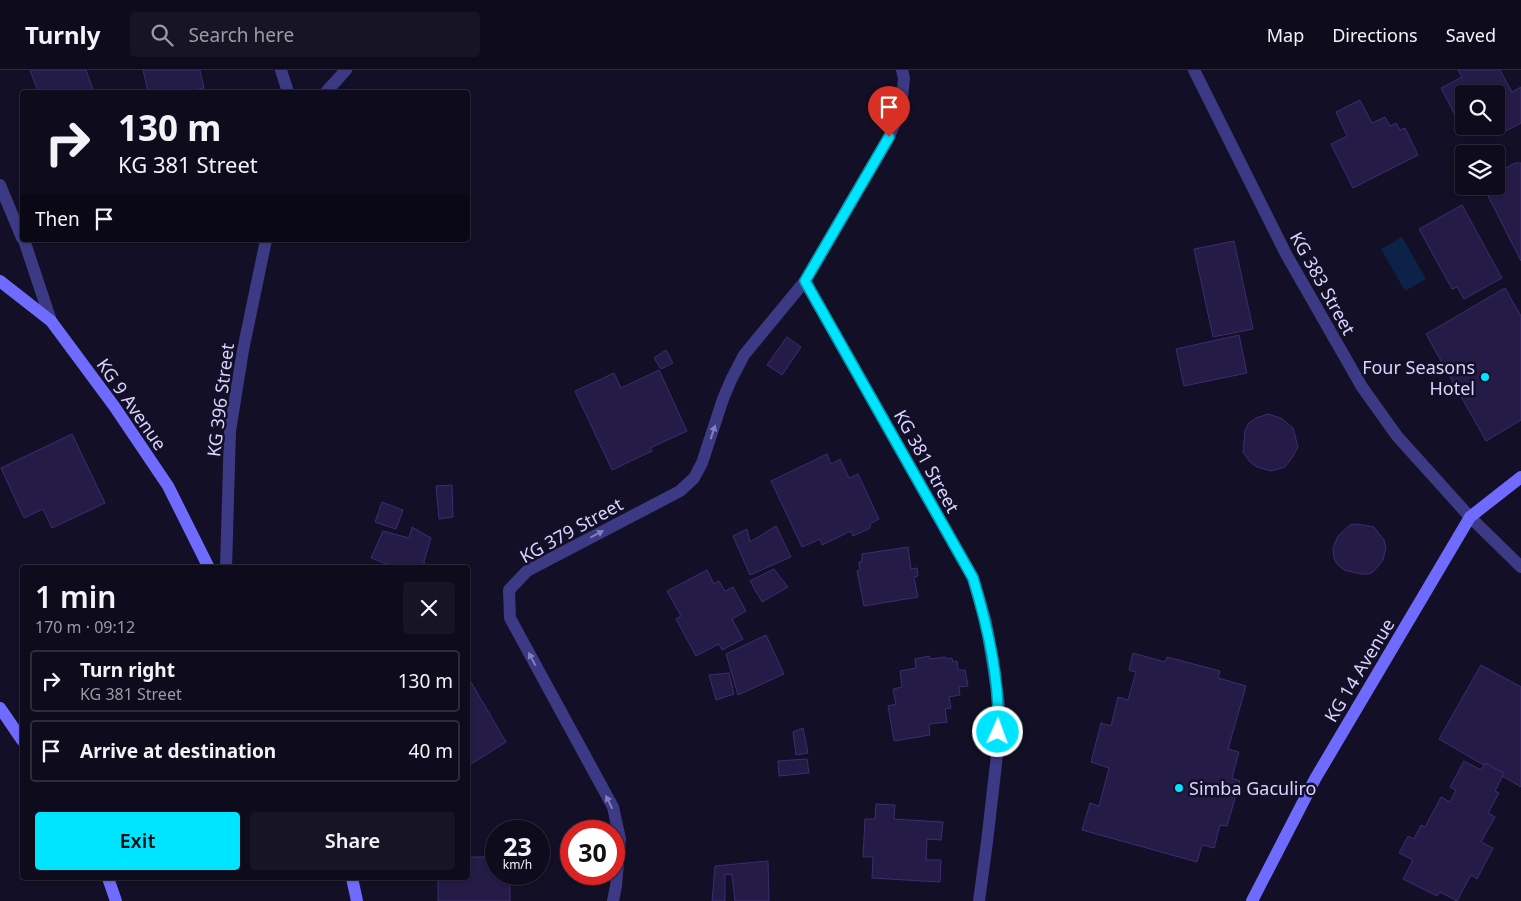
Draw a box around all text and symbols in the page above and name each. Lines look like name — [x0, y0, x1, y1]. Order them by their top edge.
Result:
search box — [130, 12, 480, 57]
text: Turnly — [25, 18, 100, 51]
icon: search — [148, 21, 176, 49]
text: Search here — [188, 22, 294, 48]
text: Map — [1267, 23, 1304, 47]
text: Directions — [1332, 23, 1418, 47]
text: Saved — [1446, 23, 1496, 47]
map controls — [1455, 85, 1505, 195]
button: search — [1455, 85, 1505, 135]
pin — [868, 86, 910, 137]
icon: arrive — [875, 93, 903, 121]
text: 130 m — [118, 104, 221, 151]
icon: right — [35, 110, 100, 175]
button: layers — [1455, 145, 1505, 195]
text: KG 381 Street — [118, 149, 258, 179]
icon: arrive — [90, 205, 118, 233]
text: Then — [35, 206, 80, 232]
street label: KG 383 Street — [1285, 227, 1361, 339]
street label: KG 396 Street — [201, 341, 239, 458]
street label: KG 9 Avenue — [92, 353, 172, 455]
place label: Four Seasons Hotel — [1362, 355, 1475, 400]
marker: Four Seasons Hotel — [1479, 371, 1491, 383]
street label: KG 381 Street — [889, 405, 965, 517]
one-way arrow — [709, 424, 717, 439]
street label: KG 379 Street — [515, 492, 627, 568]
one-way arrow — [590, 530, 604, 538]
text: 1 min — [35, 576, 116, 617]
button: close — [403, 582, 455, 634]
street label: KG 14 Avenue — [1319, 614, 1399, 726]
text: 170 m · 09:12 — [35, 616, 135, 638]
one-way arrow — [528, 652, 536, 666]
text: Turn right — [80, 657, 175, 683]
icon: right — [37, 667, 65, 695]
text: 130 m — [398, 668, 453, 694]
text: KG 381 Street — [80, 683, 182, 705]
position arrow — [971, 705, 1023, 757]
icon: arrive — [37, 737, 65, 765]
text: Arrive at destination — [80, 738, 276, 764]
text: 40 m — [409, 738, 453, 764]
place label: Simba Gaculiro — [1189, 776, 1316, 800]
marker: Simba Gaculiro — [1173, 782, 1185, 794]
one-way arrow — [605, 795, 613, 809]
button: Exit — [35, 812, 240, 870]
button: Share — [250, 812, 455, 870]
speed limit sign: 30 — [560, 820, 625, 885]
text: 23 — [503, 829, 532, 863]
text: km/h — [503, 856, 532, 873]

